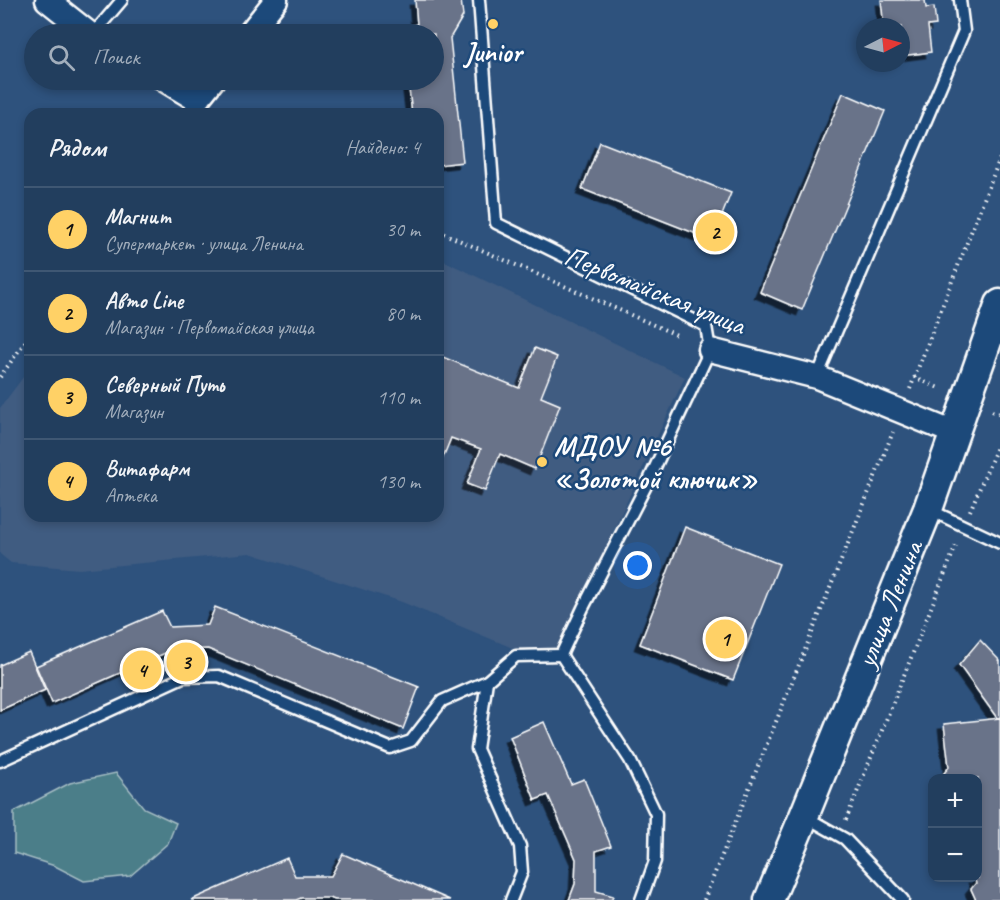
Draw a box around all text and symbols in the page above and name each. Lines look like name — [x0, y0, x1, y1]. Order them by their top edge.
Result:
marker: Junior — [486, 17, 500, 31]
north arrow — [856, 18, 910, 72]
search box — [24, 24, 444, 90]
place label: Junior — [462, 34, 525, 69]
icon: search — [45, 41, 78, 74]
text: Поиск — [93, 43, 139, 71]
text: Рядом — [48, 131, 106, 164]
text: Найдено: 4 — [345, 135, 420, 160]
text: Магнит — [105, 203, 171, 231]
pin: 2 — [696, 210, 734, 254]
text: 1 — [63, 217, 72, 242]
text: 30 m — [386, 217, 420, 242]
text: Супермаркет · улица Ленина — [105, 231, 303, 256]
street label: Первомайская улица — [559, 238, 752, 343]
text: Авто Line — [105, 287, 183, 315]
text: 2 — [63, 301, 72, 326]
text: 80 m — [386, 301, 420, 326]
text: Магазин · Первомайская улица — [105, 315, 314, 340]
text: Северный Путь — [105, 371, 224, 399]
text: 3 — [63, 385, 72, 410]
text: 110 m — [377, 385, 420, 410]
text: Магазин — [105, 399, 163, 424]
place label: МДОУ №6 «Золотой ключик» — [554, 429, 758, 496]
text: Витафарм — [105, 455, 189, 483]
marker: МДОУ №6 «Золотой ключик» — [535, 455, 549, 469]
text: 4 — [63, 469, 72, 494]
text: 130 m — [377, 469, 420, 494]
text: Аптека — [105, 483, 157, 508]
street label: улица Ленина — [847, 533, 931, 674]
your location — [623, 551, 652, 580]
pin: 1 — [706, 616, 744, 662]
pin: 3 — [166, 640, 206, 684]
pin: 4 — [122, 648, 162, 692]
map controls — [928, 774, 982, 882]
button: + — [928, 774, 982, 828]
button: − — [928, 828, 982, 882]

